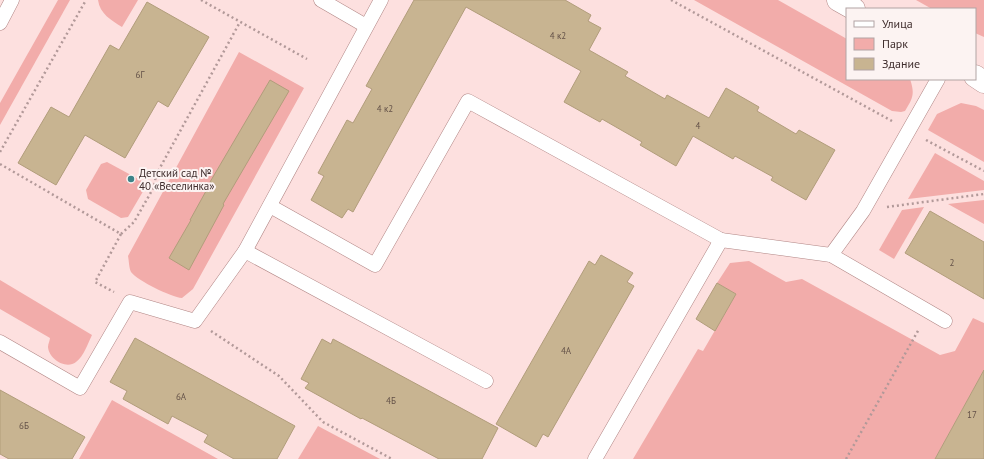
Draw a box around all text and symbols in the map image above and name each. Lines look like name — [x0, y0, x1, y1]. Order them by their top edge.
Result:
legend — [846, 8, 976, 80]
text: Улица — [882, 16, 913, 31]
house number: 4 к2 — [550, 30, 566, 41]
text: Парк — [882, 36, 908, 51]
text: Здание — [882, 56, 920, 71]
house number: 6Г — [136, 69, 145, 80]
house number: 4 к2 — [377, 103, 393, 114]
house number: 4 — [696, 120, 701, 131]
place label: Детский сад № 40 «Веселинка» — [139, 166, 215, 193]
marker: Детский сад № 40 «Веселинка» — [126, 174, 136, 184]
house number: 2 — [950, 257, 955, 268]
house number: 4А — [561, 345, 572, 356]
house number: 6А — [176, 391, 187, 402]
house number: 4Б — [386, 395, 396, 406]
house number: 17 — [967, 409, 977, 420]
house number: 6Б — [19, 420, 29, 431]

